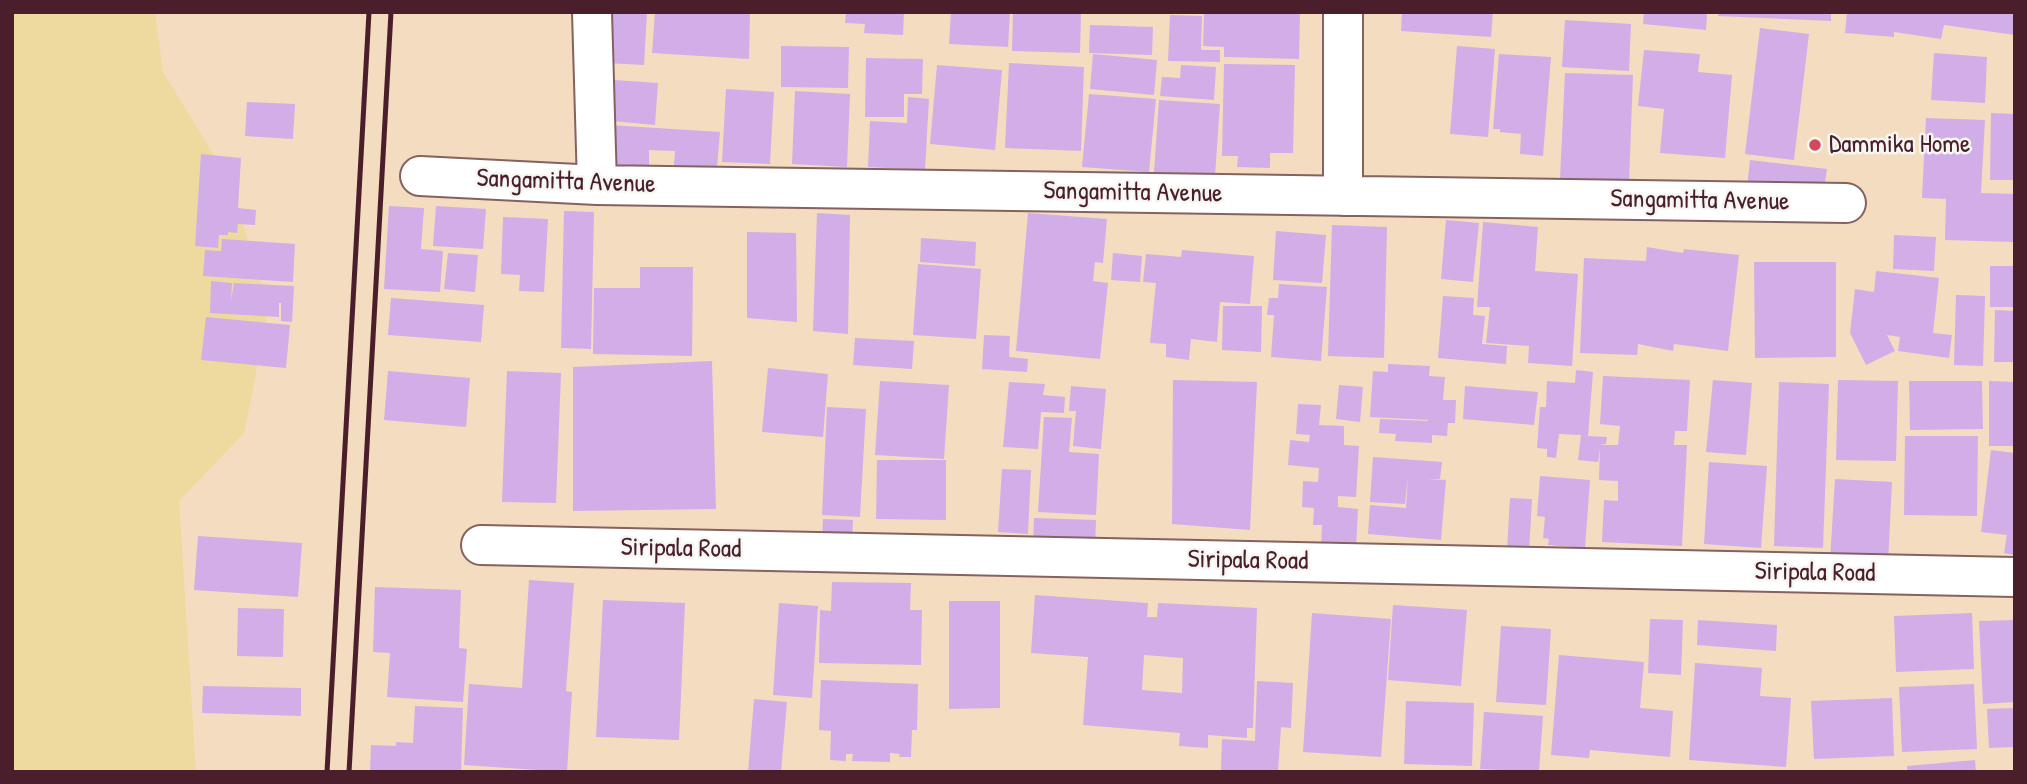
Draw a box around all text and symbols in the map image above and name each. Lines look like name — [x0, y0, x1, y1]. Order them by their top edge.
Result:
place label: Dammika Home — [1829, 129, 1970, 161]
marker: Dammika Home — [1807, 137, 1823, 153]
street label: Sangamitta Avenue — [476, 163, 656, 201]
street label: Sangamitta Avenue — [1043, 176, 1223, 210]
street label: Sangamitta Avenue — [1610, 184, 1790, 218]
street label: Siripala Road — [620, 532, 742, 566]
street label: Siripala Road — [1187, 544, 1309, 578]
street label: Siripala Road — [1754, 556, 1876, 590]

